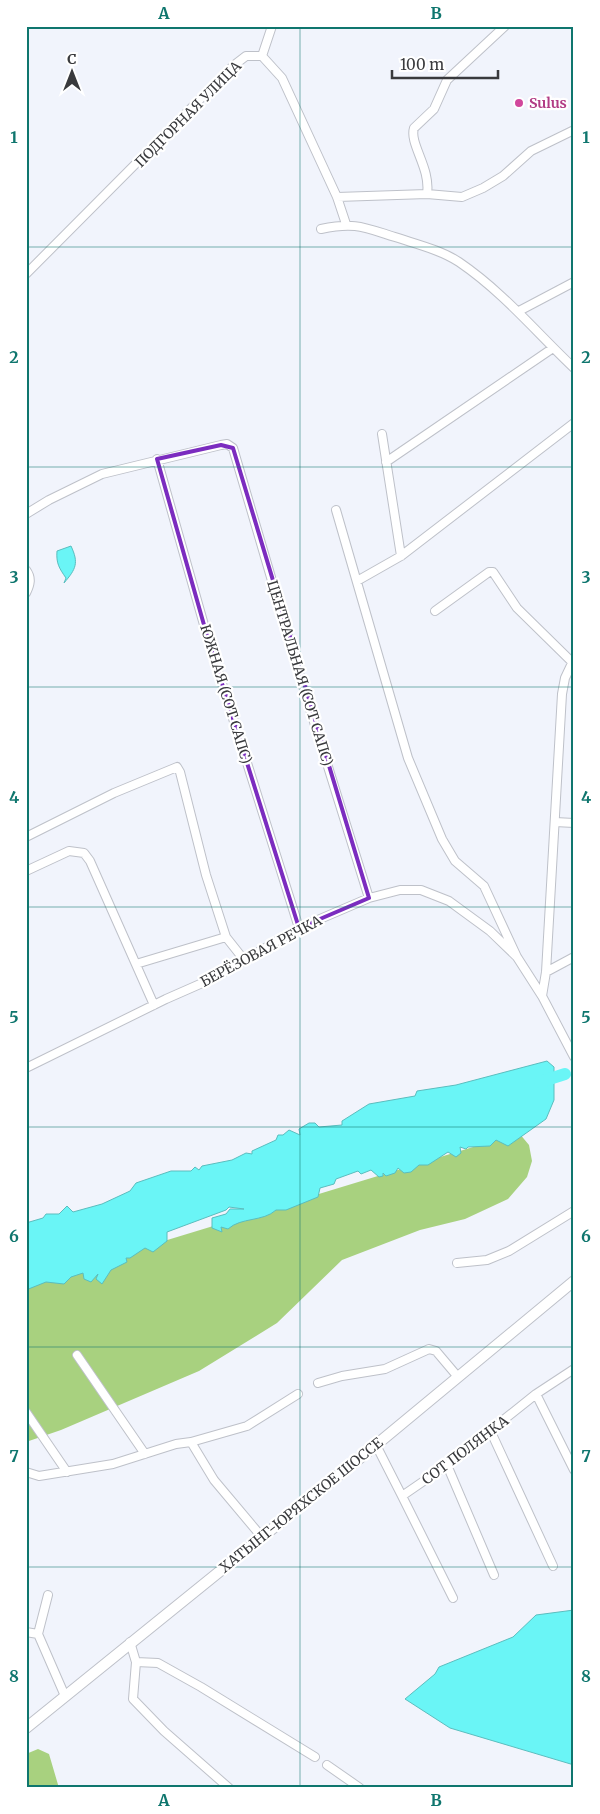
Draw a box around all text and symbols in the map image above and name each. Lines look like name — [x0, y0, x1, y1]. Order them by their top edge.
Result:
text: A — [157, 3, 170, 23]
text: B — [430, 3, 442, 23]
north arrow — [48, 48, 98, 98]
scale bar — [392, 48, 499, 80]
text: С — [67, 50, 77, 68]
text: 100 m — [400, 55, 444, 74]
street label: ПОДГОРНАЯ УЛИЦА — [131, 57, 245, 171]
place label: Sulus — [529, 94, 567, 112]
marker: Sulus — [513, 97, 525, 109]
text: 1 — [10, 127, 18, 147]
text: 1 — [582, 127, 590, 147]
text: 2 — [9, 347, 19, 367]
text: 2 — [581, 347, 591, 367]
text: 3 — [9, 567, 19, 587]
text: 3 — [581, 567, 591, 587]
street label: ЦЕНТРАЛЬНАЯ (СОТ САПС) — [263, 578, 337, 768]
street label: ЮЖНАЯ (СОТ САПС) — [196, 622, 256, 766]
text: 4 — [9, 787, 19, 807]
text: 4 — [581, 787, 591, 807]
street label: БЕРЁЗОВАЯ РЕЧКА — [197, 911, 325, 991]
text: 5 — [9, 1007, 19, 1027]
text: 5 — [581, 1007, 591, 1027]
text: 6 — [9, 1226, 19, 1246]
text: 6 — [581, 1226, 591, 1246]
street label: СОТ ПОЛЯНКА — [418, 1411, 512, 1489]
street label: ХАТЫНГ-ЮРЯХСКОЕ ШОССЕ — [216, 1433, 386, 1576]
text: 7 — [9, 1446, 19, 1466]
text: 7 — [581, 1446, 591, 1466]
text: 8 — [9, 1666, 19, 1686]
text: 8 — [581, 1666, 591, 1686]
text: A — [157, 1790, 170, 1810]
text: B — [430, 1790, 442, 1810]

